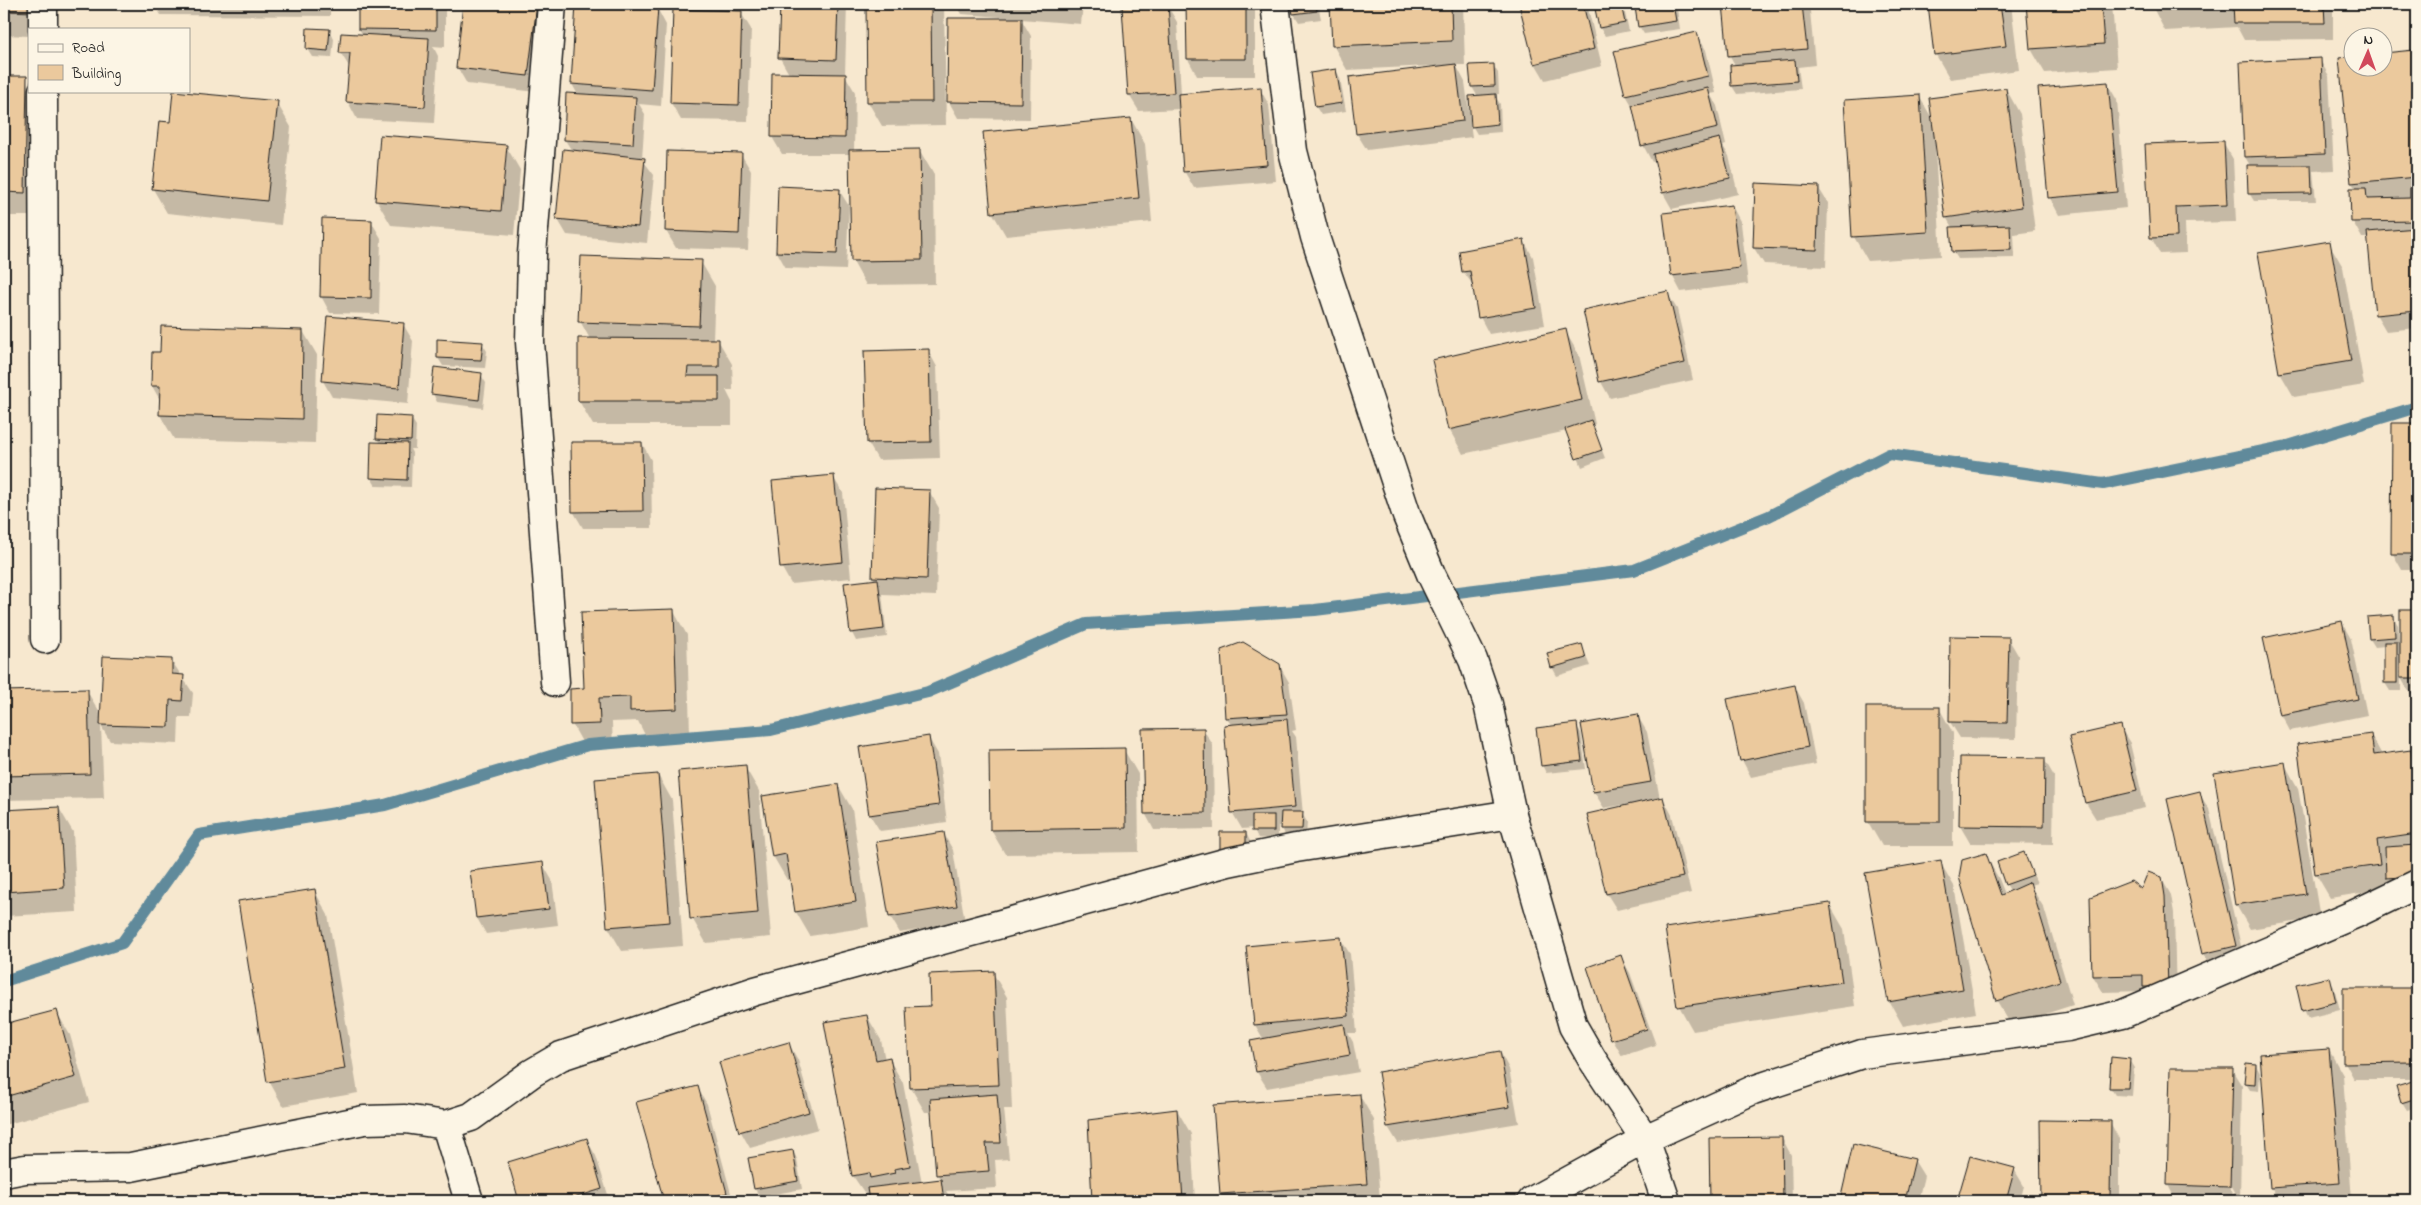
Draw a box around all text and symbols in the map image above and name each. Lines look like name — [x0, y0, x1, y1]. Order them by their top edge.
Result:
legend — [28, 28, 190, 92]
north arrow — [2344, 28, 2394, 78]
text: N — [2363, 30, 2373, 51]
text: Road — [72, 37, 105, 59]
text: Building — [71, 63, 121, 86]

